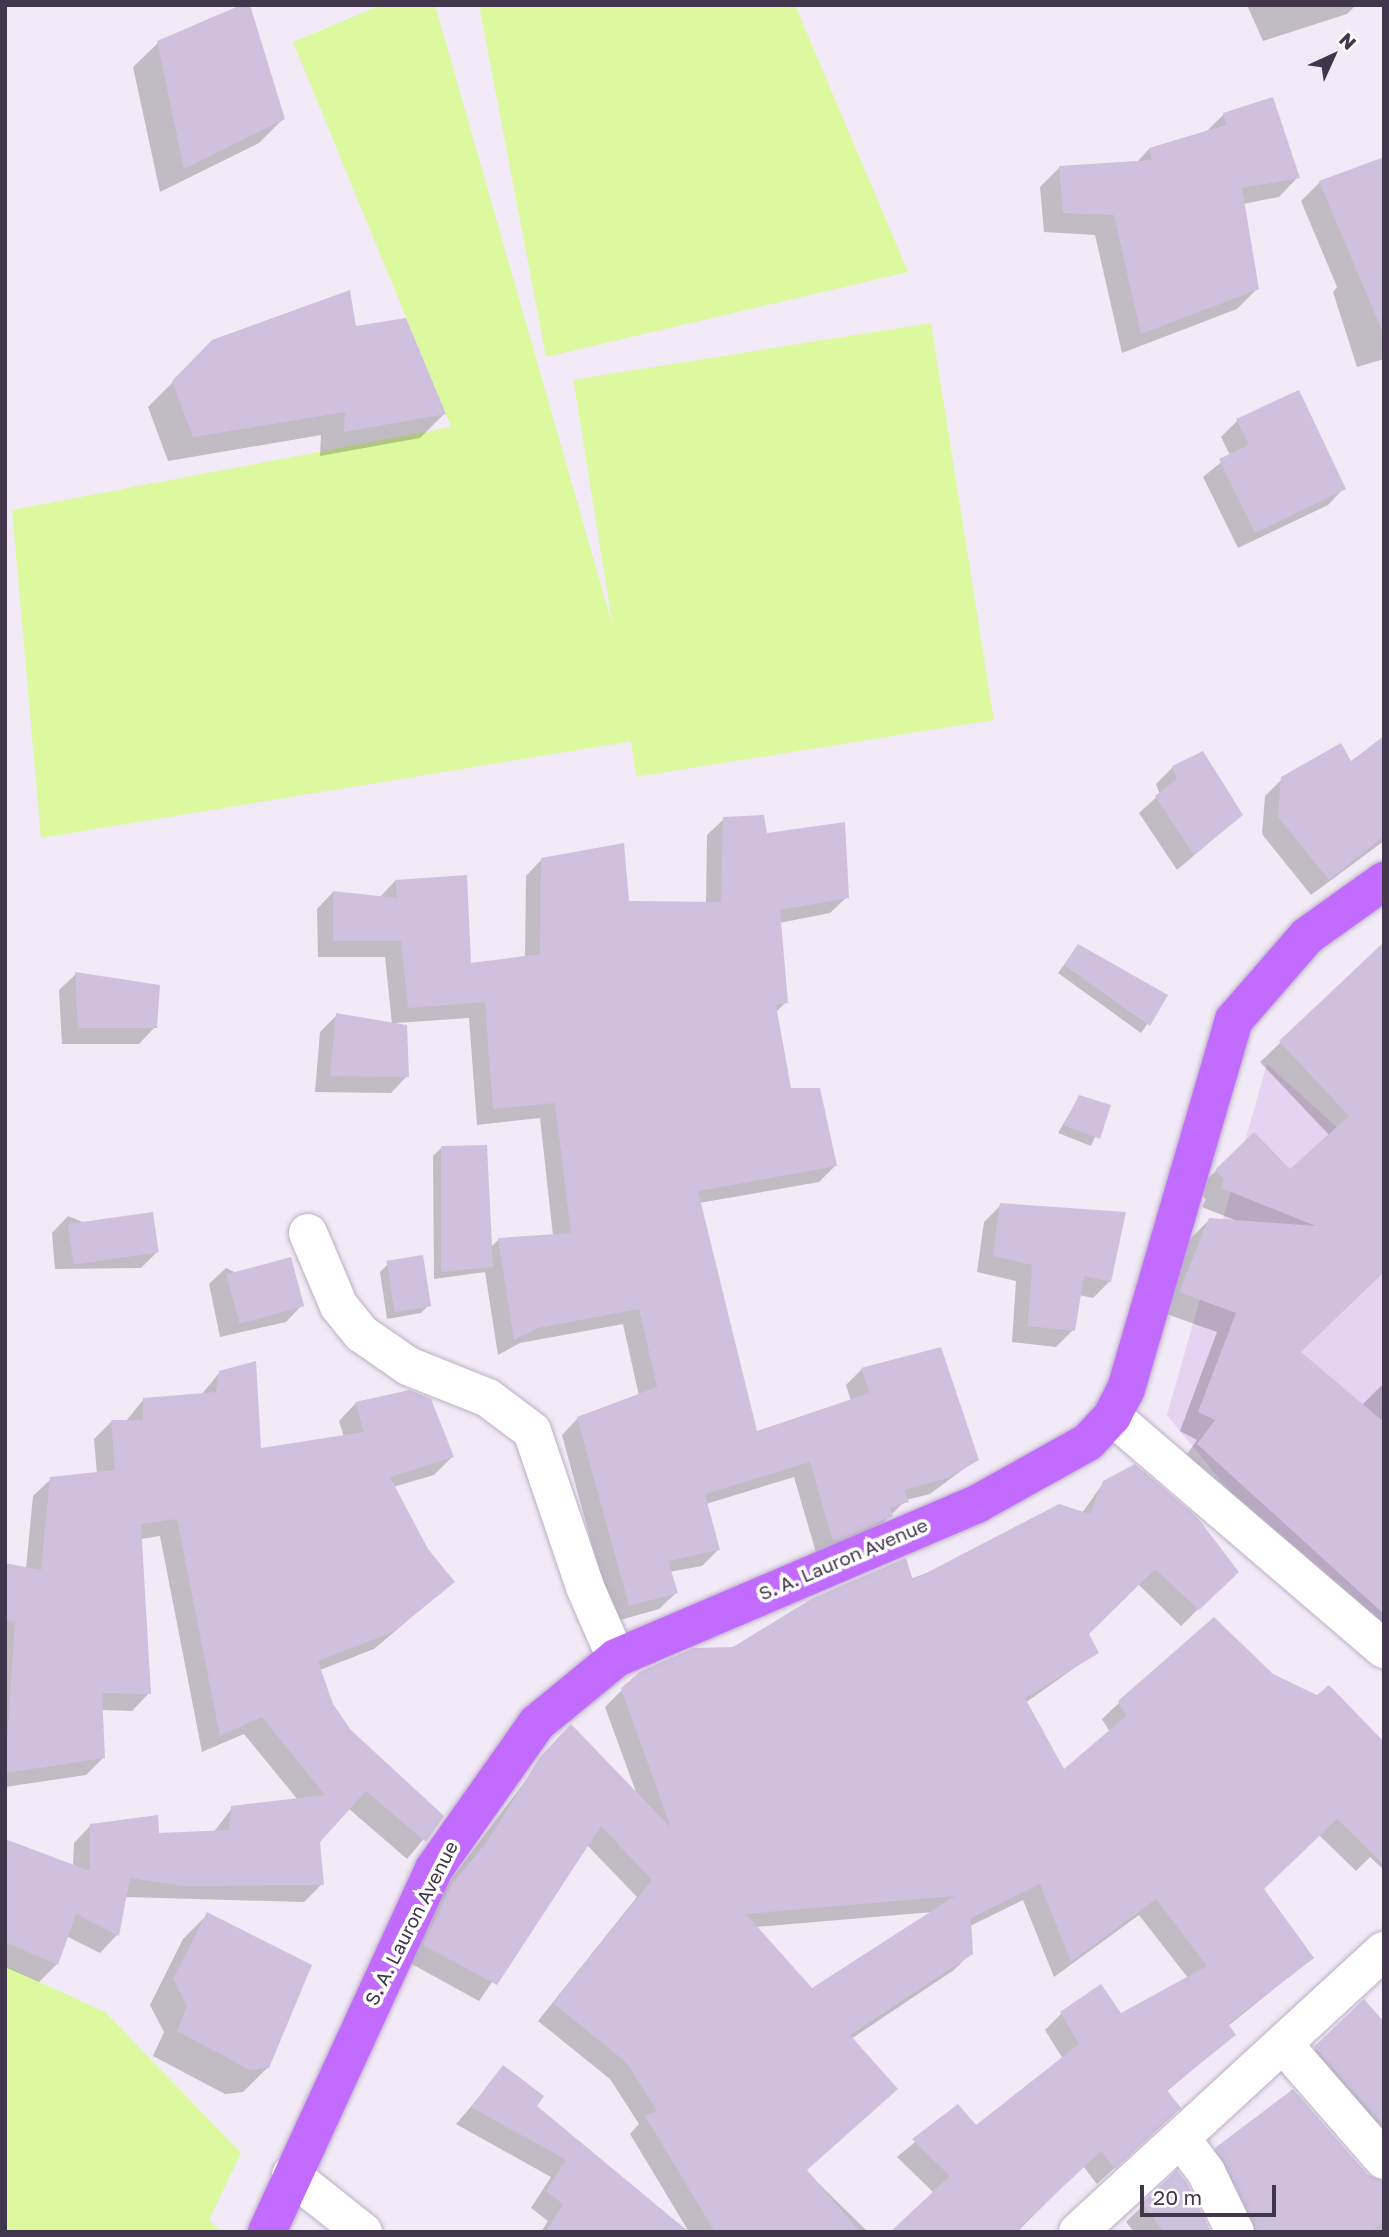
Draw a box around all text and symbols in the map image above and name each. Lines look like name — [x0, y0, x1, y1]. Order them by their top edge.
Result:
north arrow — [1298, 21, 1368, 91]
text: N — [1335, 28, 1361, 54]
street label: S. A. Lauron Avenue — [755, 1513, 931, 1605]
street label: S. A. Lauron Avenue — [360, 1837, 462, 2009]
scale bar — [1144, 2170, 1280, 2214]
text: 20 m — [1153, 2184, 1202, 2210]

